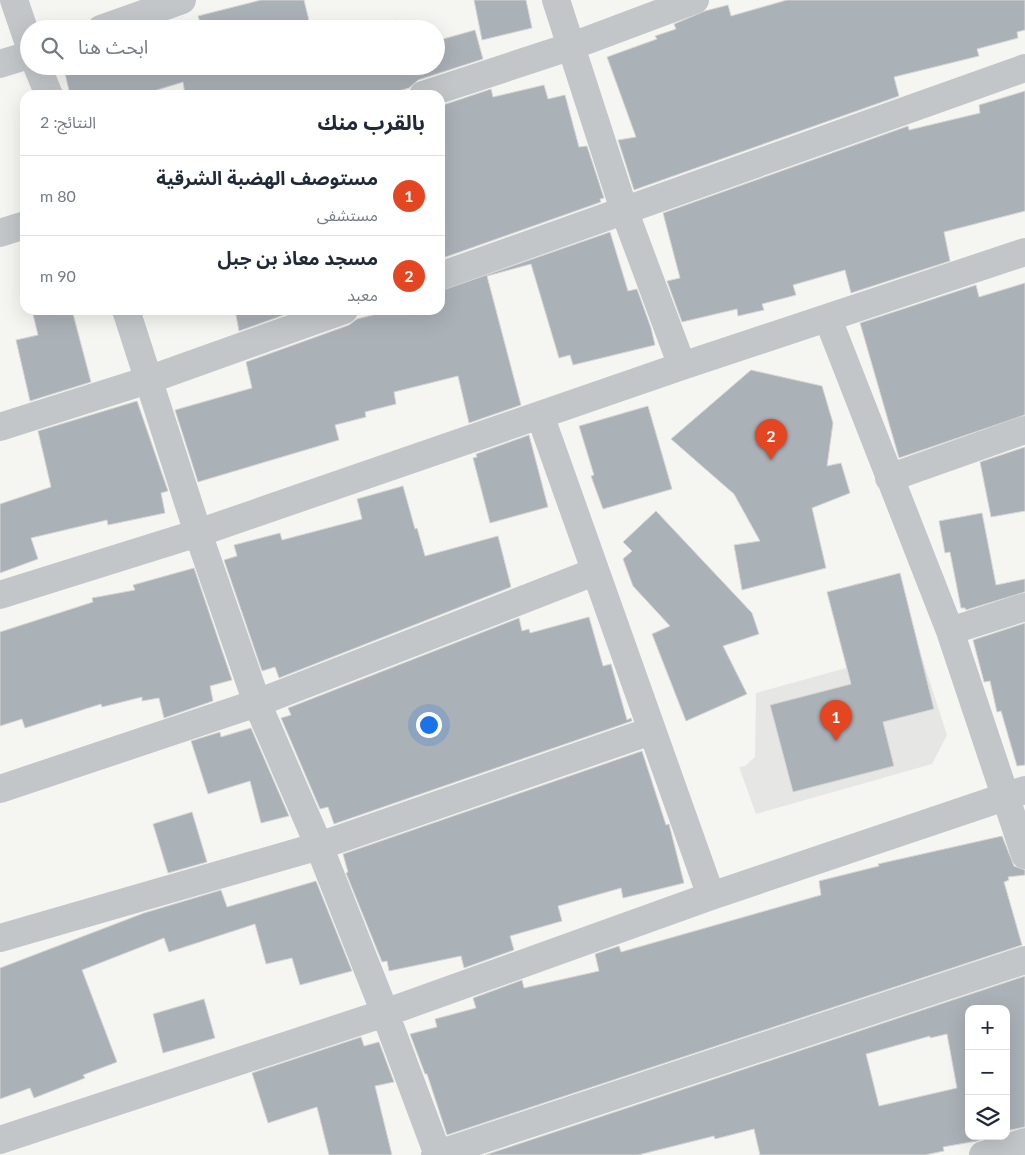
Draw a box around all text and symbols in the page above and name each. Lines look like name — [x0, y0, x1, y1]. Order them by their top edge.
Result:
search box — [20, 20, 445, 75]
icon: search — [38, 34, 66, 62]
text: ابحث هنا — [78, 35, 148, 58]
text: بالقرب منك — [318, 109, 425, 134]
text: النتائج: 2 — [40, 112, 96, 131]
text: مستوصف الهضبة الشرقية — [156, 166, 378, 189]
text: 80 m — [40, 186, 76, 205]
text: 1 — [404, 186, 414, 205]
text: مستشفى — [317, 205, 378, 224]
text: مسجد معاذ بن جبل — [217, 246, 378, 269]
text: 90 m — [40, 266, 76, 285]
text: 2 — [404, 266, 414, 285]
text: معبد — [347, 285, 378, 304]
pin: 2 — [755, 419, 787, 460]
pin: 1 — [820, 700, 852, 741]
your location — [416, 712, 442, 738]
map controls — [965, 1005, 1010, 1140]
button: + — [965, 1005, 1010, 1050]
button: − — [965, 1050, 1010, 1095]
button: layers — [965, 1095, 1010, 1140]

